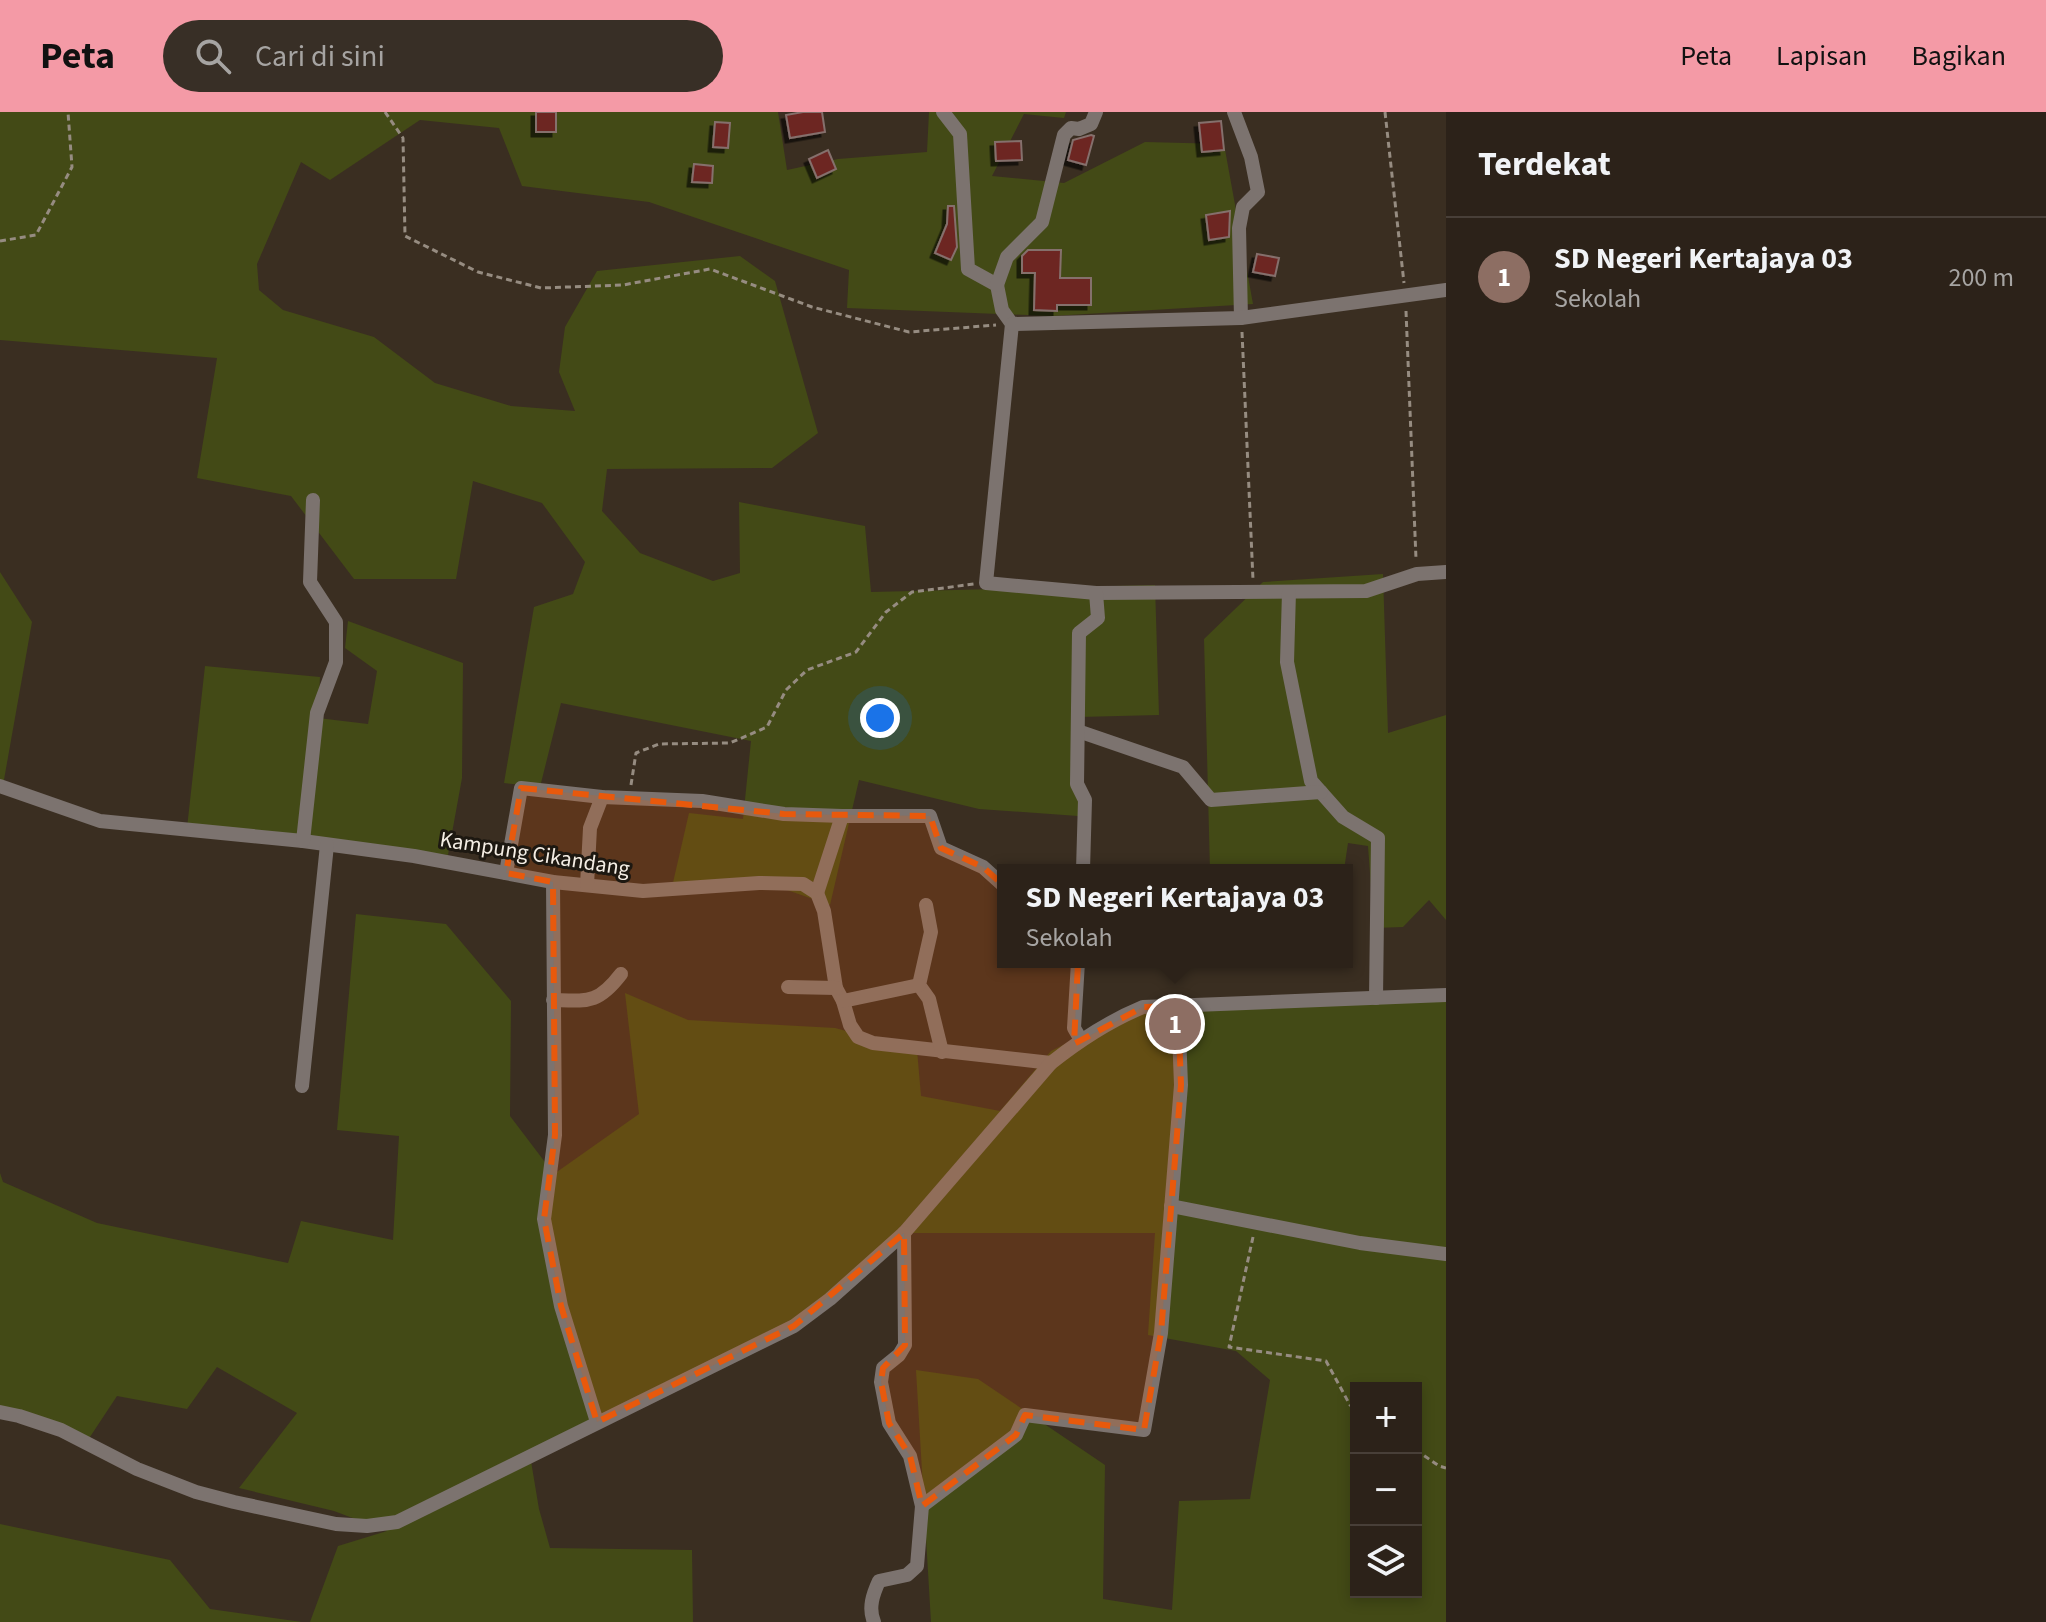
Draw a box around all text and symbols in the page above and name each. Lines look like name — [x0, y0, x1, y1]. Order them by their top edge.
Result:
search box — [163, 20, 723, 92]
text: Peta — [40, 29, 115, 83]
icon: search — [191, 34, 235, 78]
text: Cari di sini — [255, 35, 385, 78]
text: Peta — [1680, 36, 1732, 76]
text: Lapisan — [1776, 36, 1867, 76]
text: Bagikan — [1911, 36, 2006, 76]
text: Terdekat — [1478, 140, 1611, 189]
text: SD Negeri Kertajaya 03 — [1554, 237, 1853, 280]
text: 1 — [1497, 259, 1511, 296]
text: 200 m — [1948, 259, 2014, 296]
text: Sekolah — [1554, 280, 1641, 317]
your location — [860, 698, 900, 738]
street label: Kampung Cikandang — [438, 823, 632, 885]
popup — [997, 864, 1353, 968]
text: SD Negeri Kertajaya 03 — [1026, 876, 1324, 919]
text: Sekolah — [1026, 919, 1113, 956]
pin: 1 — [1149, 994, 1201, 1054]
map controls — [1350, 1382, 1422, 1598]
button: + — [1350, 1382, 1422, 1454]
button: − — [1350, 1454, 1422, 1526]
button: layers — [1350, 1526, 1422, 1598]

